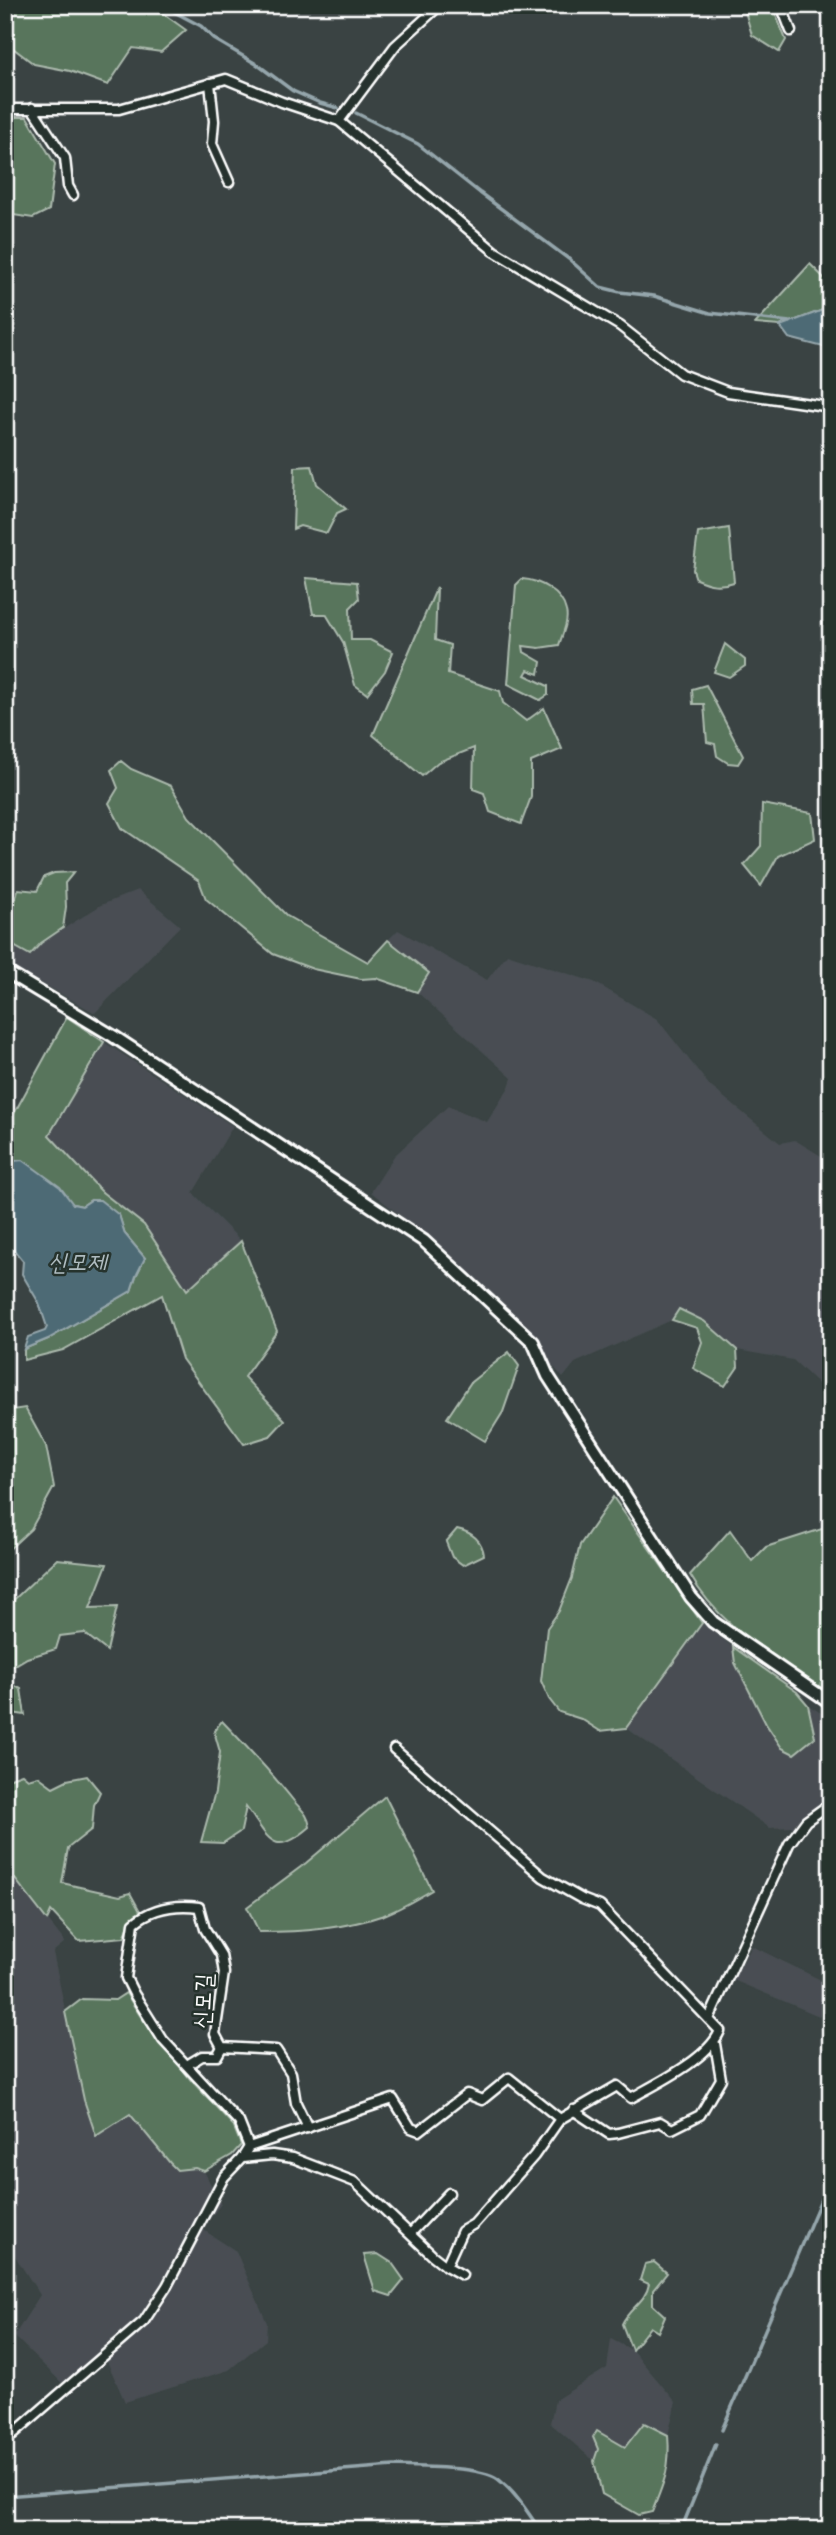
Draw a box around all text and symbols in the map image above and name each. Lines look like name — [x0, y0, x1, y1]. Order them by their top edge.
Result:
water label: 신모제 — [48, 1242, 110, 1278]
street label: 신모길 — [182, 1972, 220, 2030]

